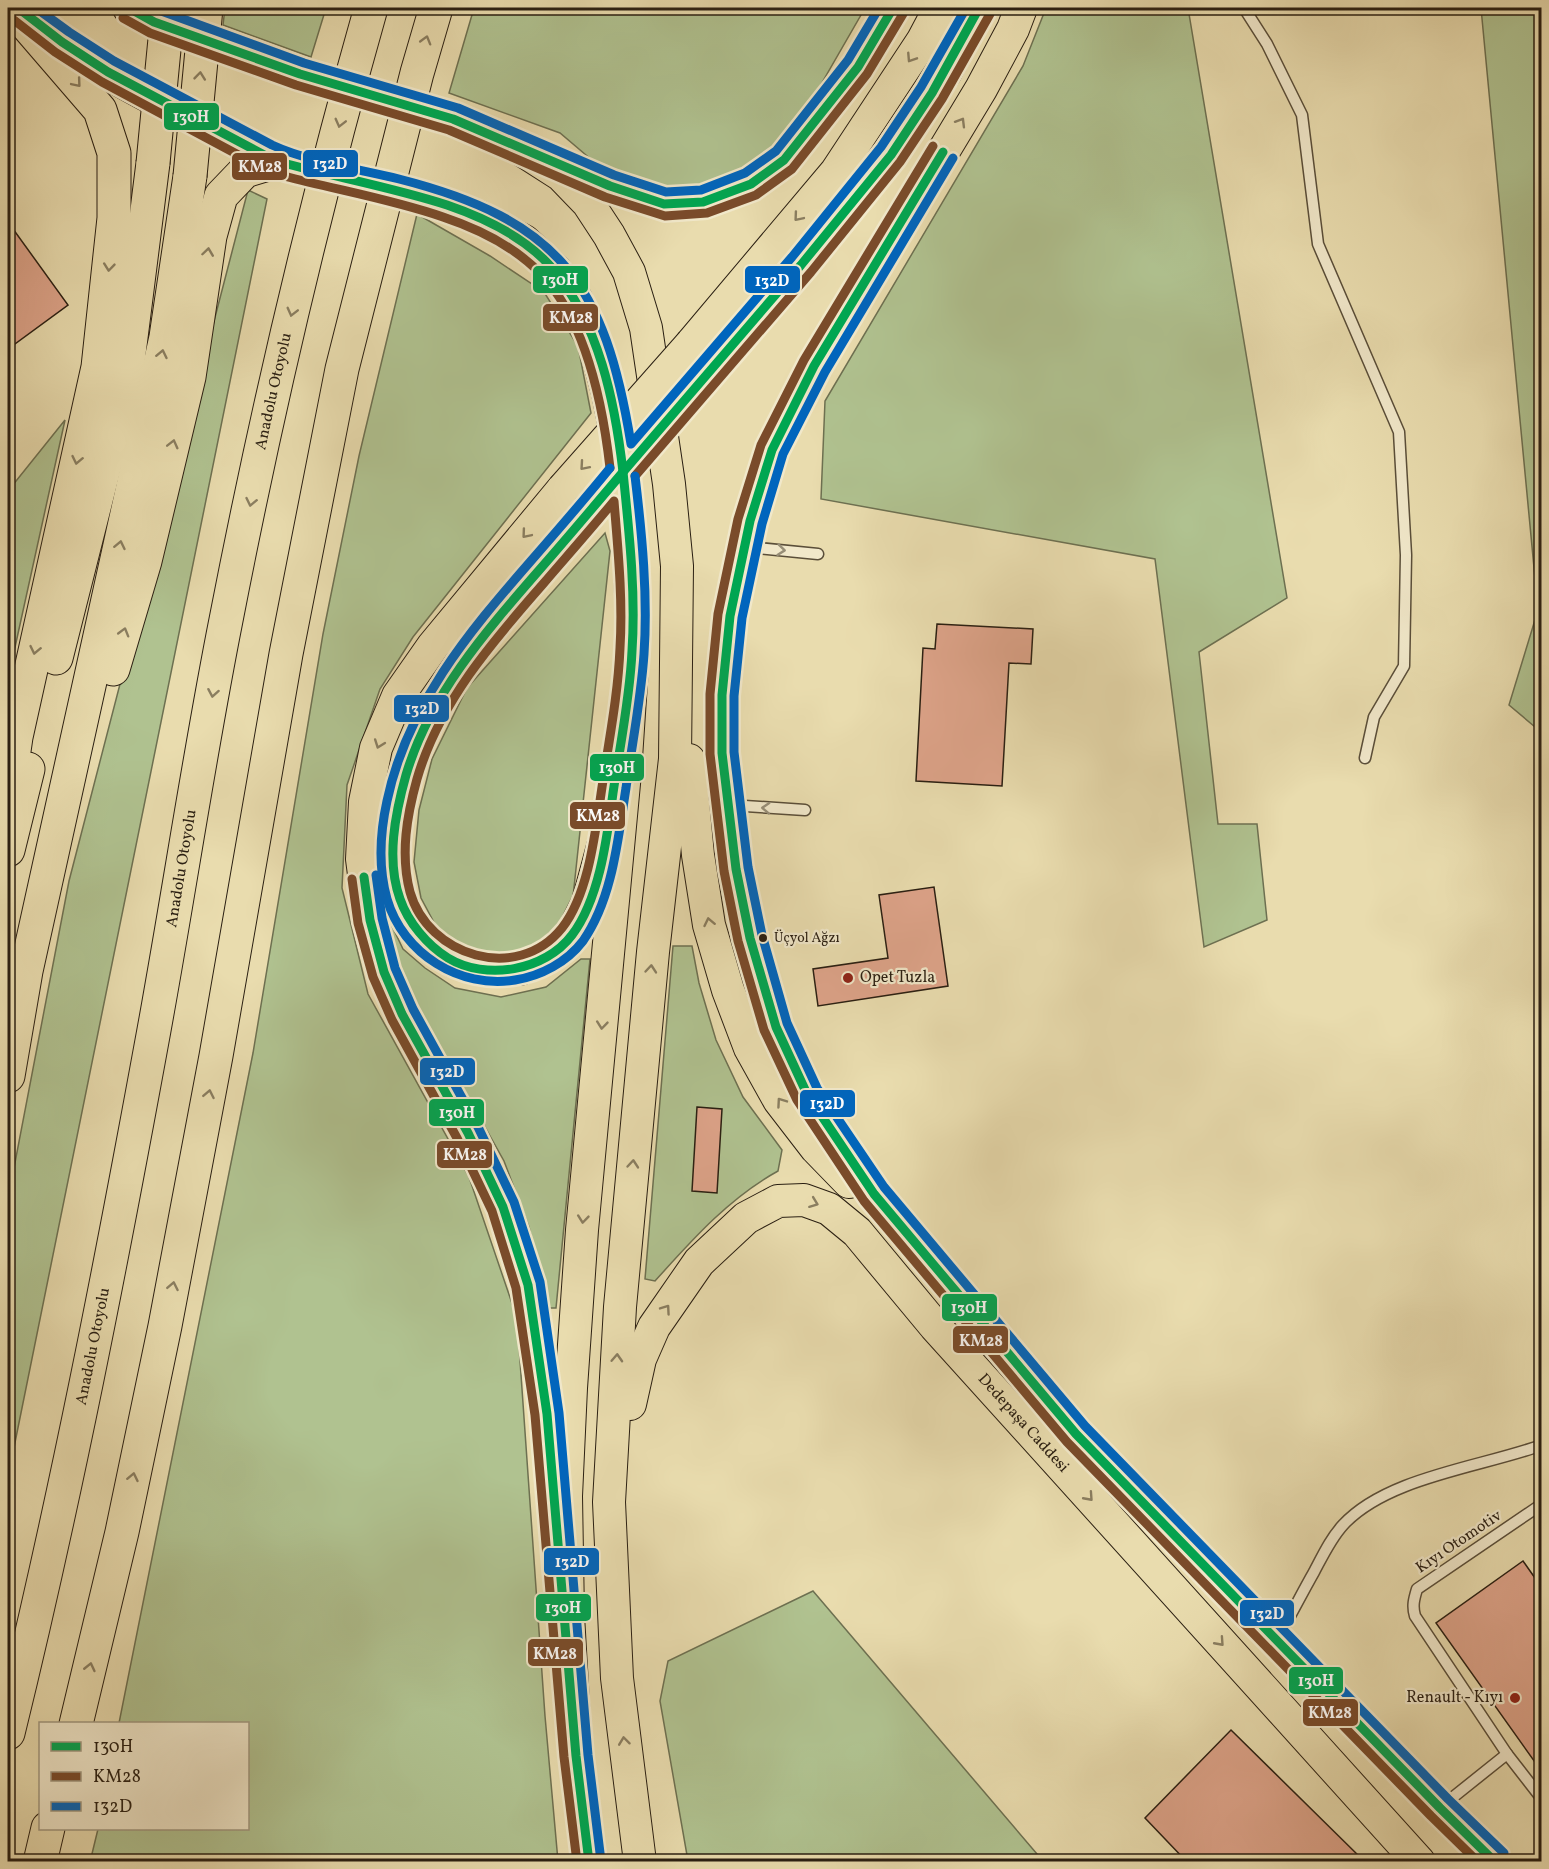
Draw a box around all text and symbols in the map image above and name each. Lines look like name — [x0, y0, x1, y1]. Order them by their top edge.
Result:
one-way arrow — [419, 35, 431, 46]
one-way arrow — [907, 52, 918, 63]
one-way arrow — [193, 72, 206, 81]
one-way arrow — [70, 76, 81, 87]
line badge: 130H — [163, 102, 220, 131]
text: 130H — [173, 107, 209, 129]
one-way arrow — [335, 117, 348, 127]
one-way arrow — [954, 118, 966, 128]
line badge: 132D — [302, 149, 359, 178]
line badge: KM28 — [231, 152, 288, 181]
text: 132D — [313, 154, 348, 176]
text: KM28 — [238, 157, 282, 179]
one-way arrow — [794, 210, 805, 221]
one-way arrow — [201, 247, 213, 256]
one-way arrow — [103, 263, 115, 272]
line badge: 130H — [532, 265, 589, 294]
line badge: 132D — [744, 265, 801, 294]
text: 130H — [542, 270, 578, 292]
text: 132D — [755, 271, 790, 293]
line badge: KM28 — [542, 303, 599, 332]
one-way arrow — [287, 306, 300, 316]
text: KM28 — [549, 308, 593, 330]
street label: Anadolu Otoyolu — [250, 331, 298, 452]
one-way arrow — [155, 349, 168, 359]
one-way arrow — [166, 439, 179, 449]
one-way arrow — [71, 454, 84, 464]
one-way arrow — [580, 459, 591, 470]
one-way arrow — [245, 497, 258, 507]
one-way arrow — [522, 527, 533, 538]
one-way arrow — [113, 540, 126, 550]
one-way arrow — [777, 544, 786, 556]
one-way arrow — [117, 627, 129, 638]
one-way arrow — [30, 645, 43, 655]
one-way arrow — [207, 688, 220, 698]
line badge: 132D — [393, 694, 450, 723]
text: 132D — [405, 699, 440, 721]
one-way arrow — [373, 738, 386, 749]
line badge: 130H — [589, 753, 645, 782]
text: 130H — [599, 758, 635, 780]
line badge: KM28 — [569, 801, 626, 830]
one-way arrow — [762, 801, 771, 814]
text: KM28 — [576, 806, 620, 828]
street label: Anadolu Otoyolu — [161, 808, 203, 929]
one-way arrow — [703, 917, 716, 927]
place label: Üçyol Ağzı — [774, 929, 840, 948]
marker: Üçyol Ağzı — [757, 932, 769, 944]
one-way arrow — [644, 965, 657, 974]
place label: Opet Tuzla — [860, 967, 935, 989]
marker: Opet Tuzla — [841, 971, 855, 985]
one-way arrow — [596, 1020, 609, 1029]
line badge: 132D — [419, 1057, 476, 1086]
text: 132D — [430, 1062, 465, 1084]
one-way arrow — [202, 1089, 215, 1099]
line badge: 132D — [799, 1089, 856, 1118]
text: 132D — [810, 1094, 845, 1116]
one-way arrow — [777, 1097, 788, 1108]
line badge: 130H — [428, 1098, 485, 1127]
text: 130H — [439, 1103, 475, 1125]
line badge: KM28 — [436, 1140, 493, 1169]
text: KM28 — [443, 1145, 487, 1167]
one-way arrow — [626, 1159, 639, 1168]
one-way arrow — [808, 1196, 819, 1209]
one-way arrow — [577, 1214, 590, 1224]
one-way arrow — [166, 1281, 179, 1291]
street label: Anadolu Otoyolu — [71, 1286, 116, 1407]
line badge: 130H — [941, 1293, 998, 1322]
text: 130H — [951, 1298, 987, 1320]
one-way arrow — [659, 1305, 670, 1316]
line badge: KM28 — [952, 1325, 1009, 1354]
text: KM28 — [959, 1331, 1003, 1353]
one-way arrow — [610, 1353, 623, 1362]
street label: Dedepaşa Caddesi — [972, 1369, 1074, 1478]
one-way arrow — [126, 1472, 139, 1482]
one-way arrow — [1082, 1490, 1093, 1501]
street label: Kıyı Otomotiv — [1412, 1505, 1507, 1579]
line badge: 132D — [543, 1547, 600, 1576]
text: 132D — [555, 1552, 590, 1574]
line badge: 130H — [535, 1593, 592, 1622]
text: 130H — [545, 1598, 581, 1620]
line badge: 132D — [1239, 1599, 1295, 1627]
text: 132D — [1250, 1604, 1285, 1626]
one-way arrow — [1213, 1635, 1224, 1646]
line badge: KM28 — [527, 1638, 584, 1667]
text: KM28 — [533, 1644, 577, 1666]
one-way arrow — [83, 1662, 96, 1672]
line badge: 130H — [1288, 1666, 1344, 1695]
text: 130H — [1298, 1671, 1334, 1693]
place label: Renault - Kıyı — [1406, 1687, 1503, 1709]
marker: Renault - Kıyı — [1508, 1691, 1522, 1705]
line badge: KM28 — [1302, 1698, 1359, 1727]
text: KM28 — [1308, 1703, 1352, 1725]
legend — [39, 1722, 249, 1830]
text: 130H — [93, 1735, 133, 1760]
one-way arrow — [618, 1737, 631, 1746]
text: KM28 — [93, 1765, 141, 1790]
text: 132D — [93, 1795, 132, 1820]

